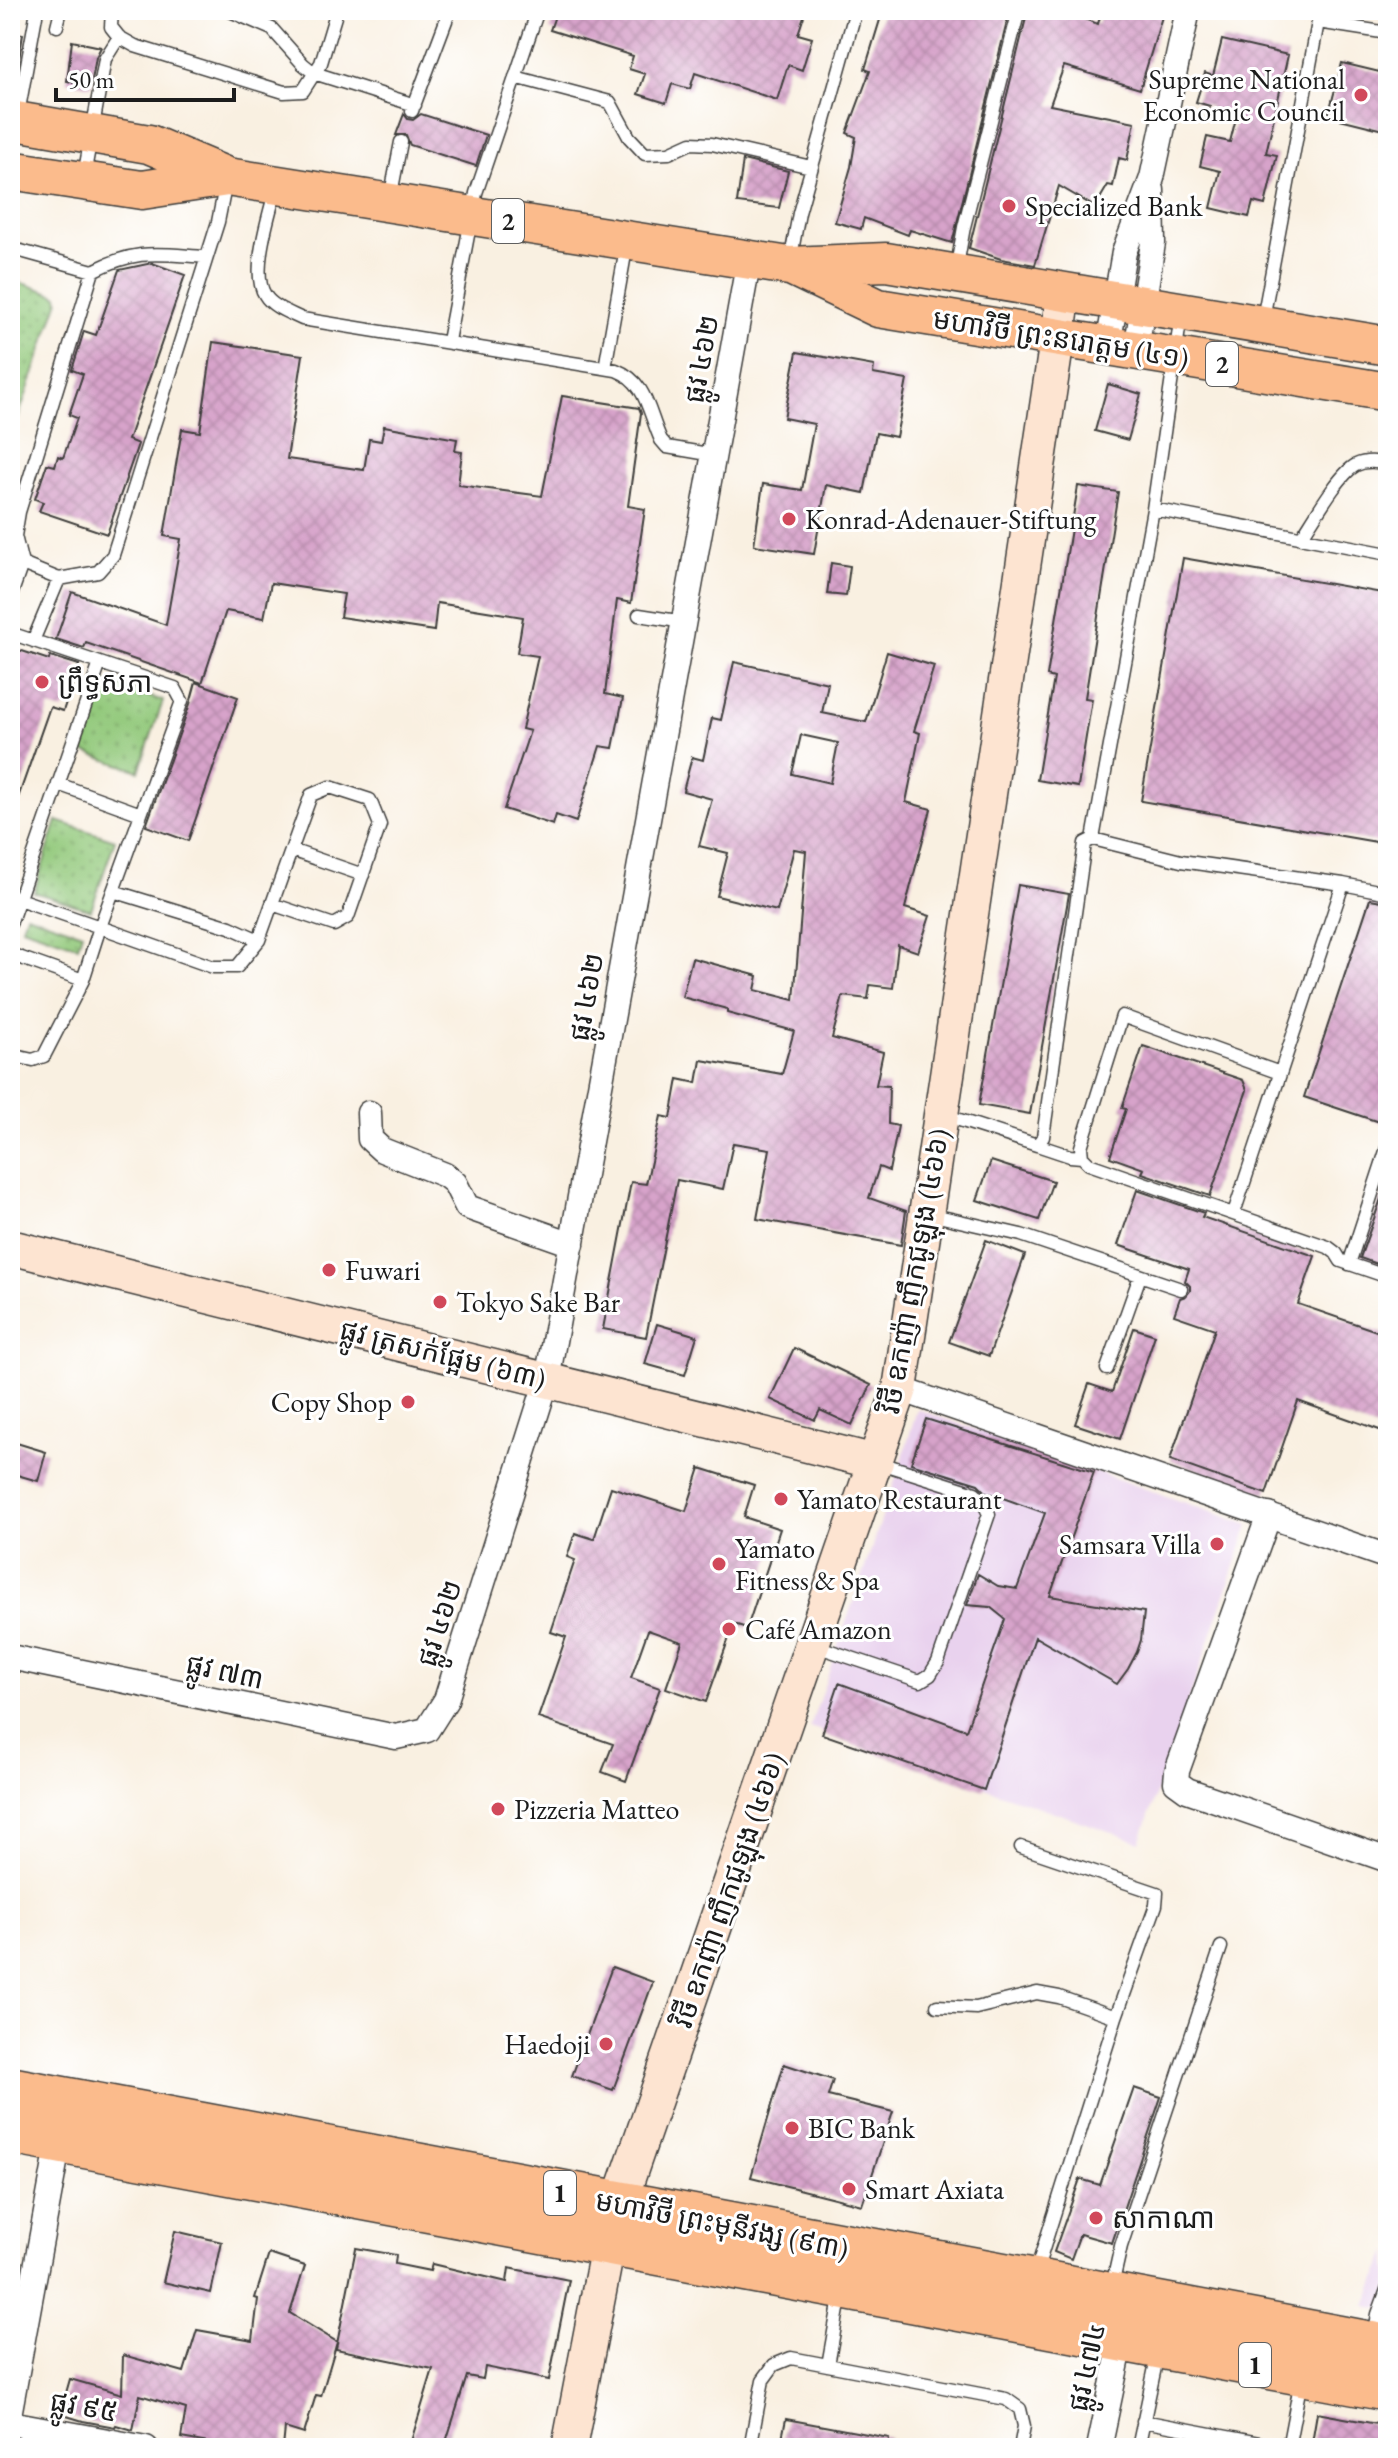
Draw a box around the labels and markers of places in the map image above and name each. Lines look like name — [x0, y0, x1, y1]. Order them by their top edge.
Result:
place label: Supreme National Economic Council — [1143, 61, 1345, 129]
marker: Supreme National Economic Council — [1352, 86, 1370, 104]
place label: Specialized Bank — [1025, 188, 1204, 224]
marker: Specialized Bank — [1000, 197, 1018, 215]
place label: Konrad-Adenauer-Stiftung — [805, 501, 1097, 537]
marker: Konrad-Adenauer-Stiftung — [780, 510, 798, 528]
place label: ព្រឹទ្ធសភា — [58, 664, 152, 700]
marker: ព្រឹទ្ធសភា — [33, 673, 51, 691]
place label: Fuwari — [345, 1252, 420, 1288]
marker: Fuwari — [320, 1261, 338, 1279]
place label: Tokyo Sake Bar — [456, 1284, 621, 1320]
marker: Tokyo Sake Bar — [431, 1293, 449, 1311]
place label: Copy Shop — [271, 1384, 392, 1420]
marker: Copy Shop — [399, 1393, 417, 1411]
place label: Yamato Restaurant — [797, 1481, 1002, 1517]
marker: Yamato Restaurant — [772, 1490, 790, 1508]
place label: Samsara Villa — [1059, 1526, 1202, 1562]
place label: Yamato Fitness & Spa — [735, 1530, 880, 1598]
marker: Samsara Villa — [1208, 1535, 1226, 1553]
marker: Yamato Fitness & Spa — [710, 1555, 728, 1573]
place label: Café Amazon — [745, 1611, 892, 1647]
marker: Café Amazon — [720, 1620, 738, 1638]
place label: Pizzeria Matteo — [514, 1791, 679, 1827]
marker: Pizzeria Matteo — [489, 1800, 507, 1818]
place label: Haedoji — [504, 2026, 590, 2062]
marker: Haedoji — [597, 2035, 615, 2053]
place label: BIC Bank — [808, 2110, 916, 2146]
marker: BIC Bank — [783, 2119, 801, 2137]
place label: Smart Axiata — [865, 2171, 1005, 2207]
marker: Smart Axiata — [840, 2180, 858, 2198]
place label: សាកាណា — [1112, 2200, 1215, 2236]
marker: សាកាណា — [1087, 2209, 1105, 2227]

